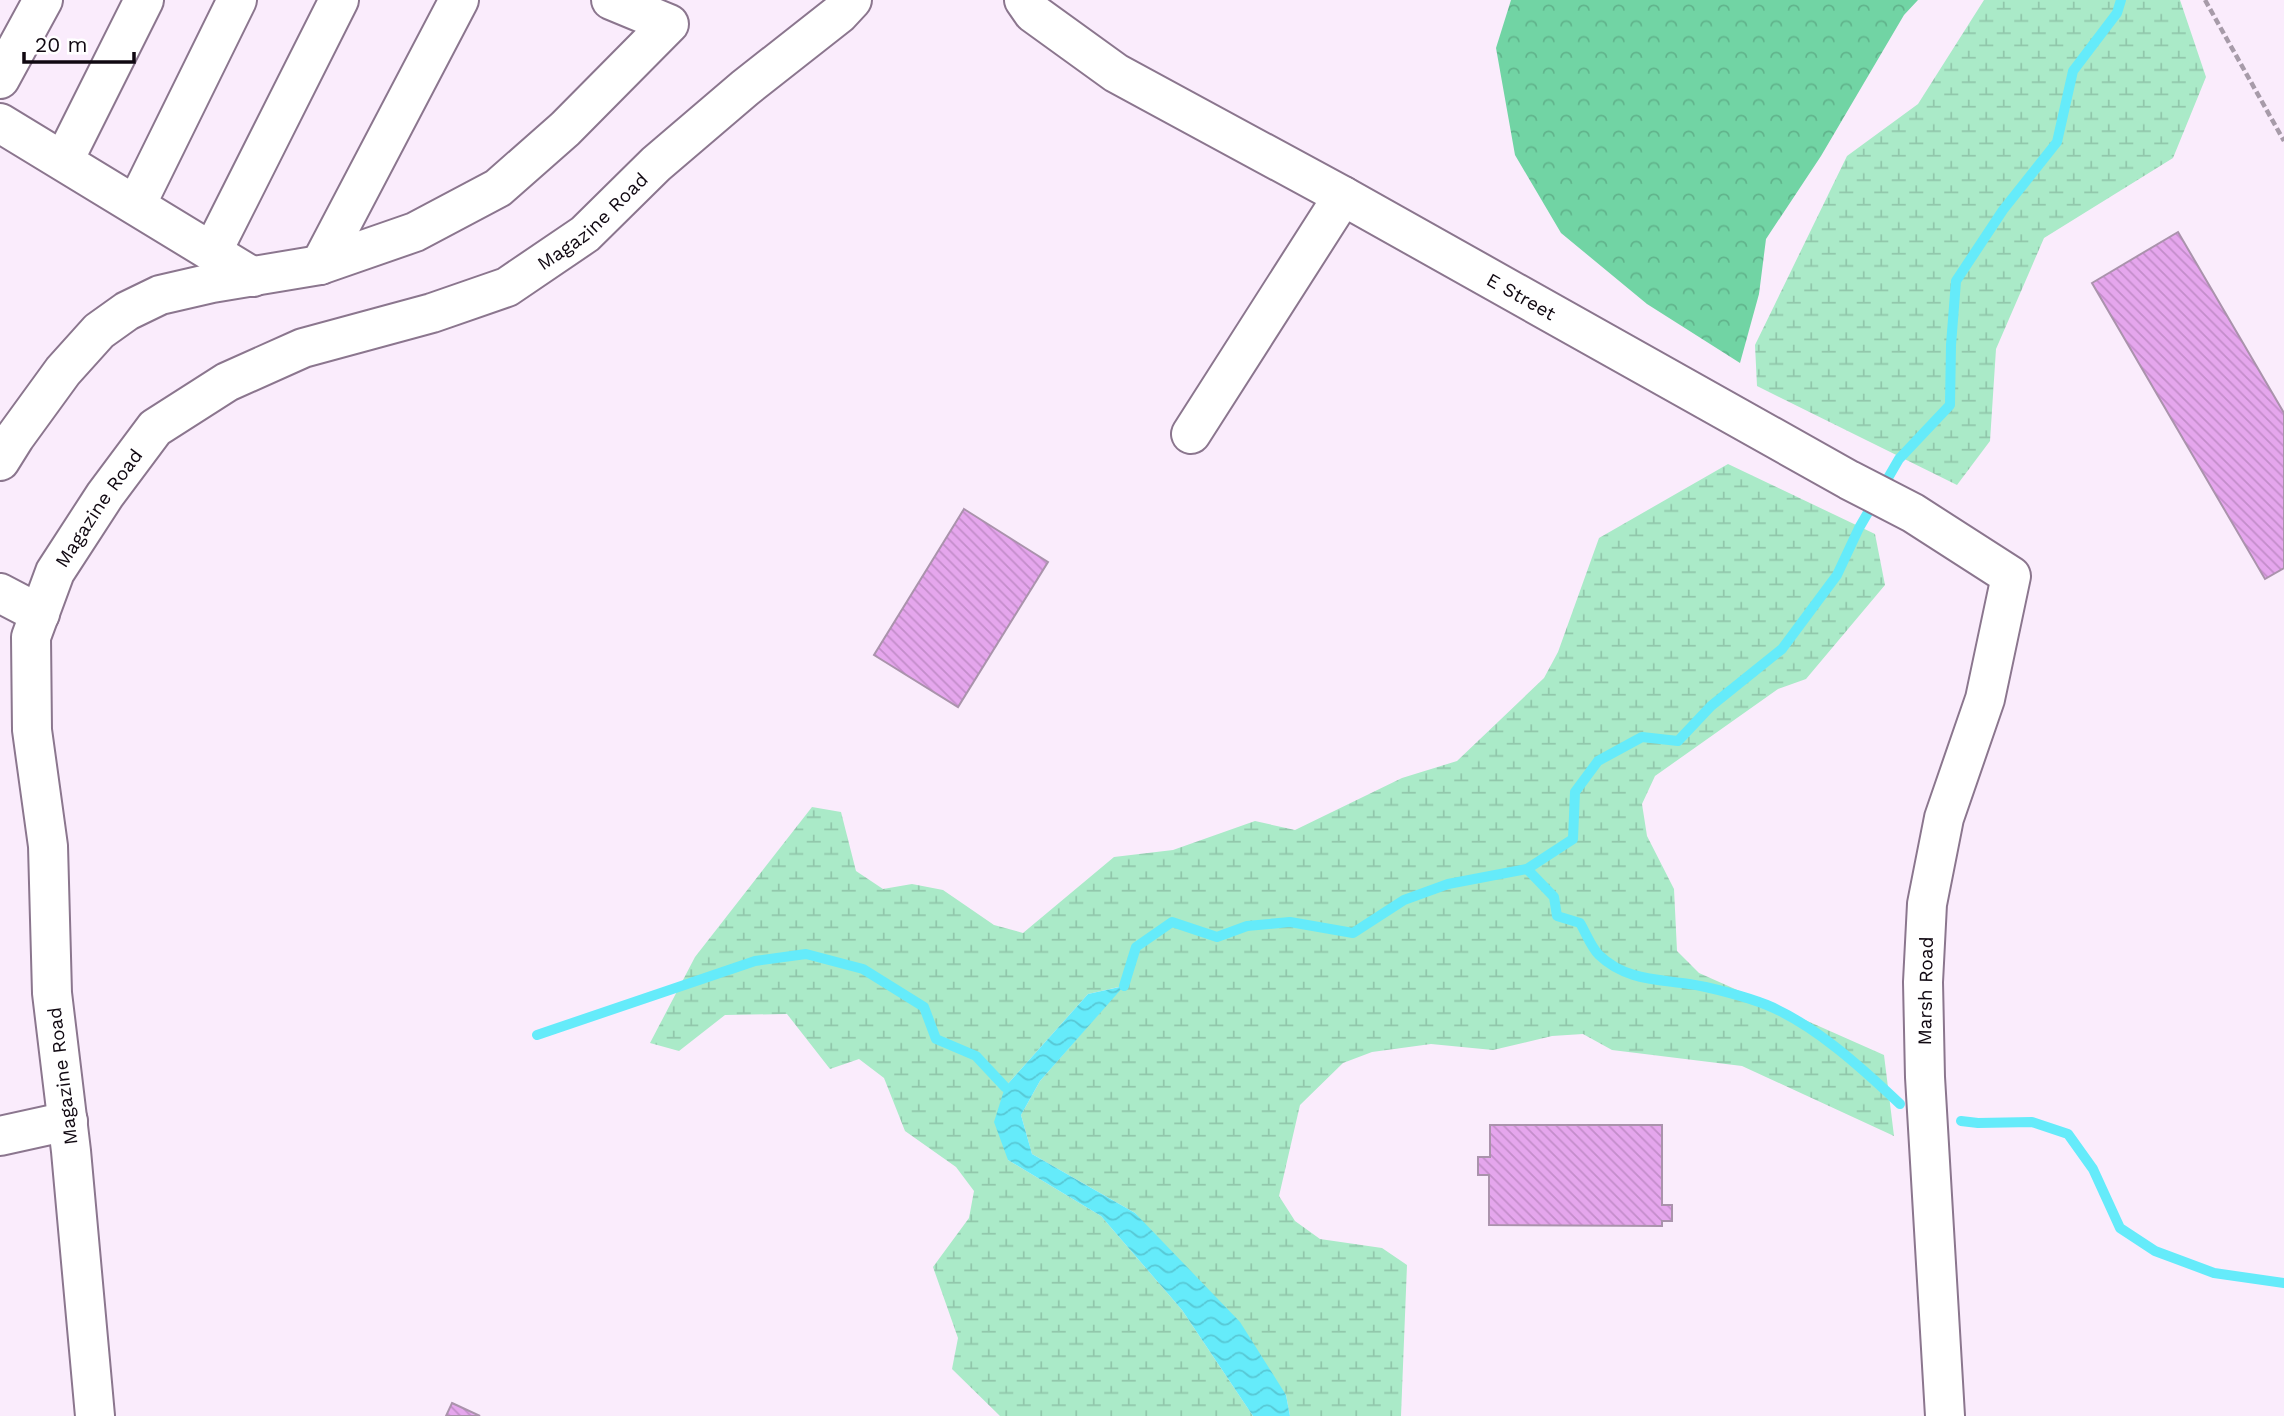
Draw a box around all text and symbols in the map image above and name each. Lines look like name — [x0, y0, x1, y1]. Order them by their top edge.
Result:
scale bar — [24, 21, 135, 65]
text: 20 m — [35, 32, 87, 57]
street label: Magazine Road — [533, 168, 653, 275]
street label: E Street — [1482, 268, 1560, 325]
street label: Magazine Road — [50, 444, 147, 572]
street label: Marsh Road — [1913, 936, 1938, 1046]
street label: Magazine Road — [43, 1006, 82, 1146]

